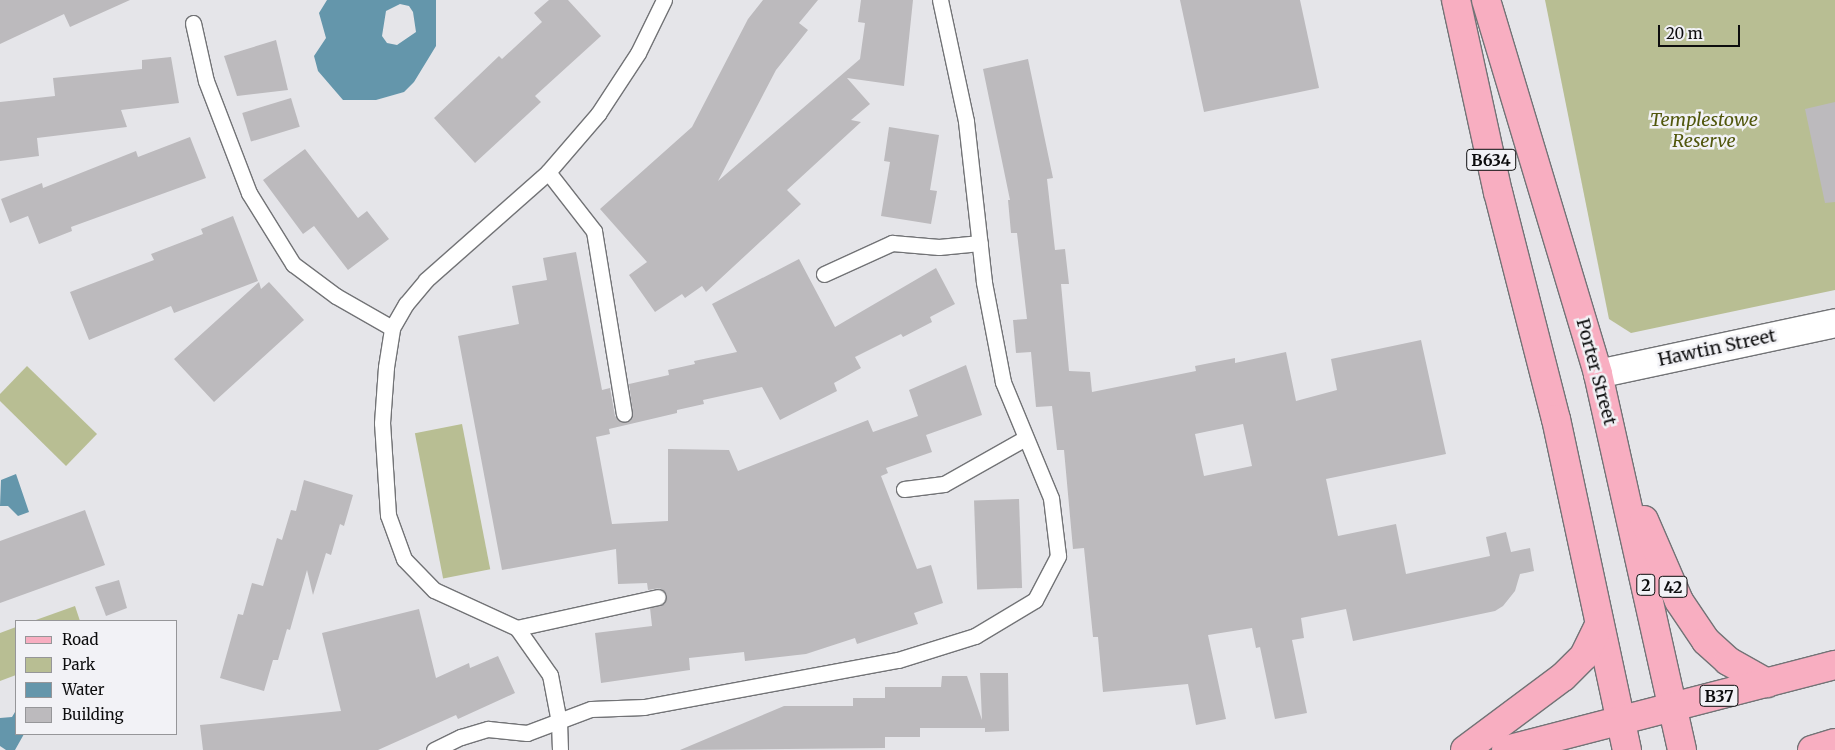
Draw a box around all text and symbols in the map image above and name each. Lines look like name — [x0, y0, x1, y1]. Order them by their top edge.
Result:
scale bar — [1660, 15, 1742, 47]
text: 20 m — [1666, 24, 1703, 43]
park label: Templestowe Reserve — [1650, 110, 1758, 152]
road number: B634 — [1466, 146, 1516, 174]
street label: Porter Street — [1571, 316, 1621, 428]
street label: Hawtin Street — [1656, 325, 1778, 371]
road number: 2 — [1636, 572, 1656, 598]
road number: 42 — [1658, 574, 1688, 600]
legend — [15, 620, 178, 735]
text: Road — [62, 630, 98, 649]
text: Park — [62, 655, 95, 674]
text: Water — [62, 680, 104, 699]
road number: B37 — [1699, 682, 1739, 709]
text: Building — [62, 705, 124, 724]

